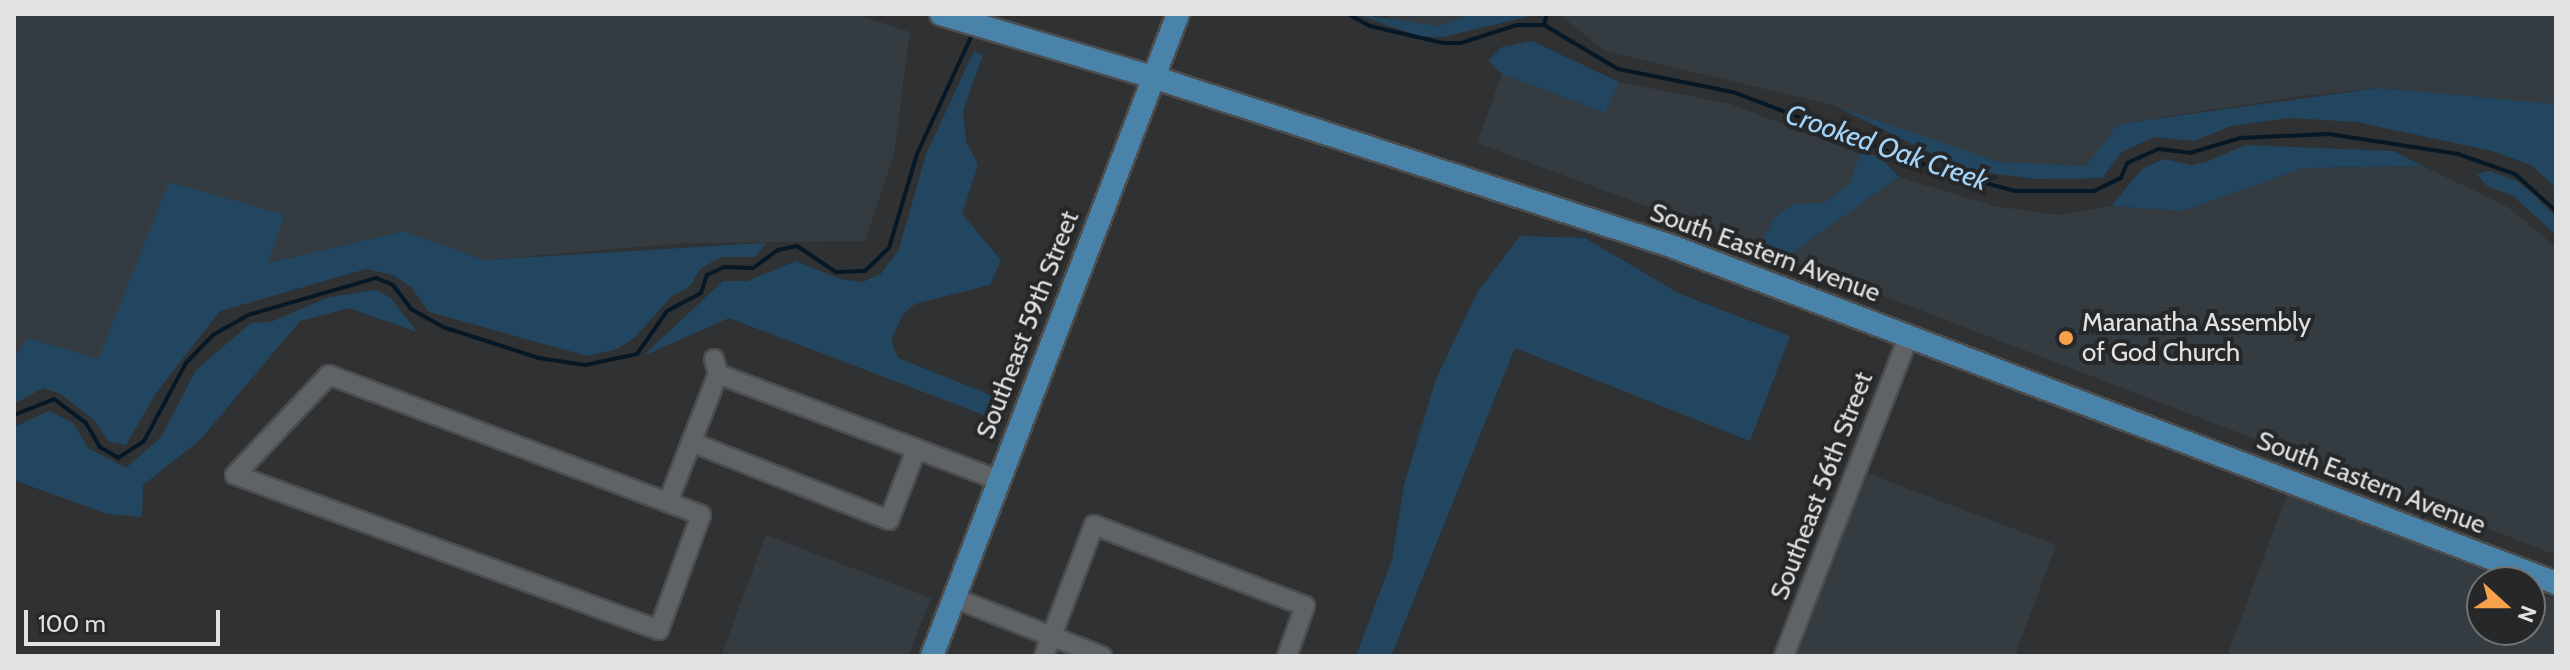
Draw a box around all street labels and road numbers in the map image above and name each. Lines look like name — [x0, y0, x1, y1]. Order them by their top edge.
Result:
street label: South Eastern Avenue — [1646, 197, 1884, 309]
street label: Southeast 59th Street — [970, 207, 1086, 443]
street label: Southeast 56th Street — [1764, 368, 1880, 604]
street label: South Eastern Avenue — [2252, 425, 2490, 541]

